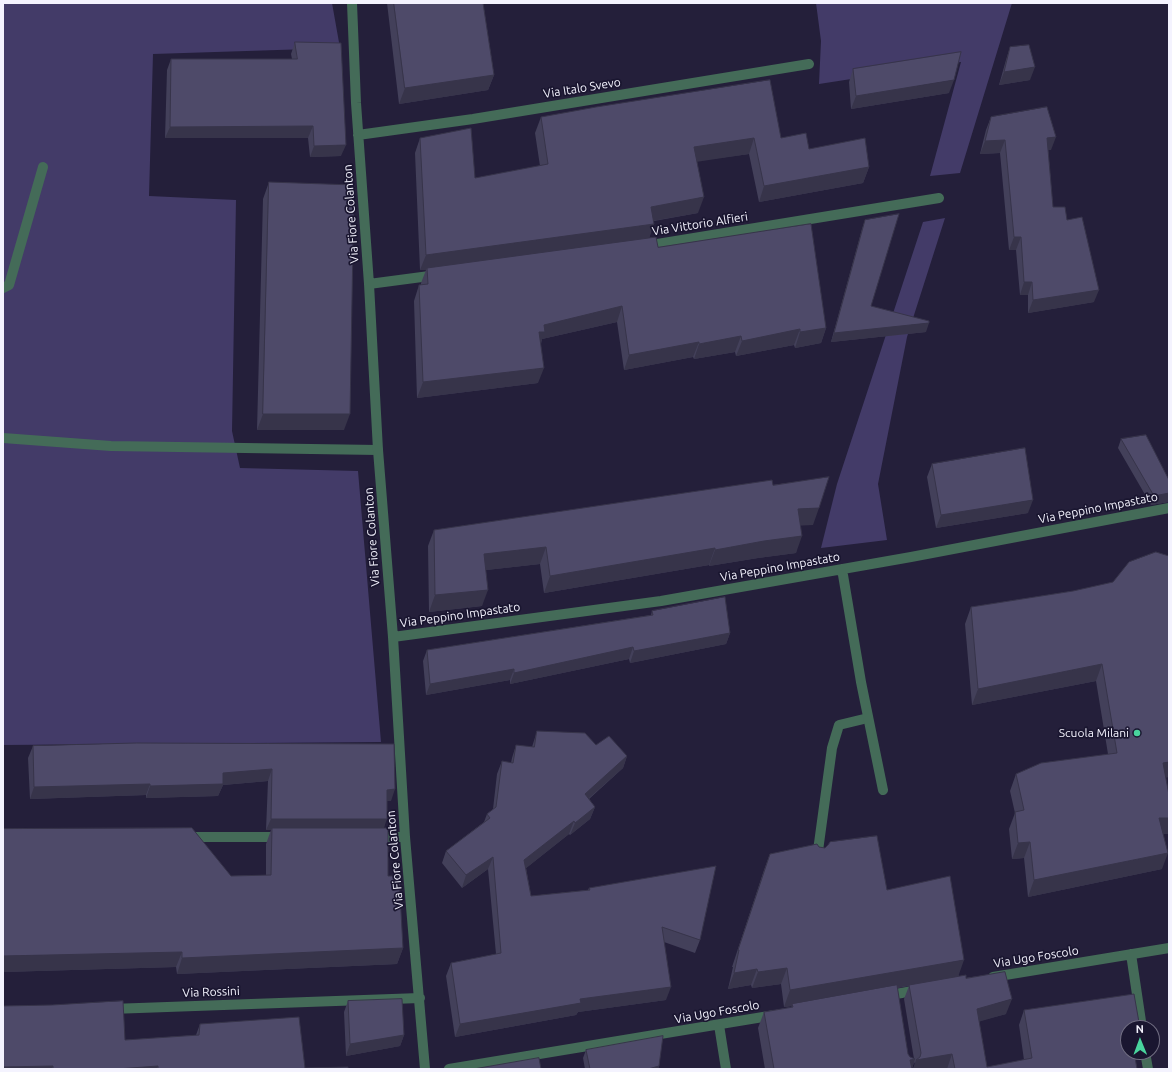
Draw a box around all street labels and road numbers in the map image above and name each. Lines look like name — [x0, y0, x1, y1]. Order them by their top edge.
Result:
street label: Via Italo Svevo — [542, 75, 622, 101]
street label: Via Fiore Colanton — [340, 164, 362, 264]
street label: Via Vittorio Alfieri — [651, 209, 749, 239]
street label: Via Fiore Colanton — [361, 487, 383, 587]
street label: Via Peppino Impastato — [1037, 489, 1159, 527]
street label: Via Peppino Impastato — [719, 549, 841, 585]
street label: Via Peppino Impastato — [399, 599, 521, 631]
street label: Via Fiore Colanton — [384, 810, 406, 910]
street label: Via Ugo Foscolo — [992, 943, 1080, 971]
street label: Via Rossini — [182, 984, 240, 1000]
street label: Via Ugo Foscolo — [673, 997, 761, 1027]

